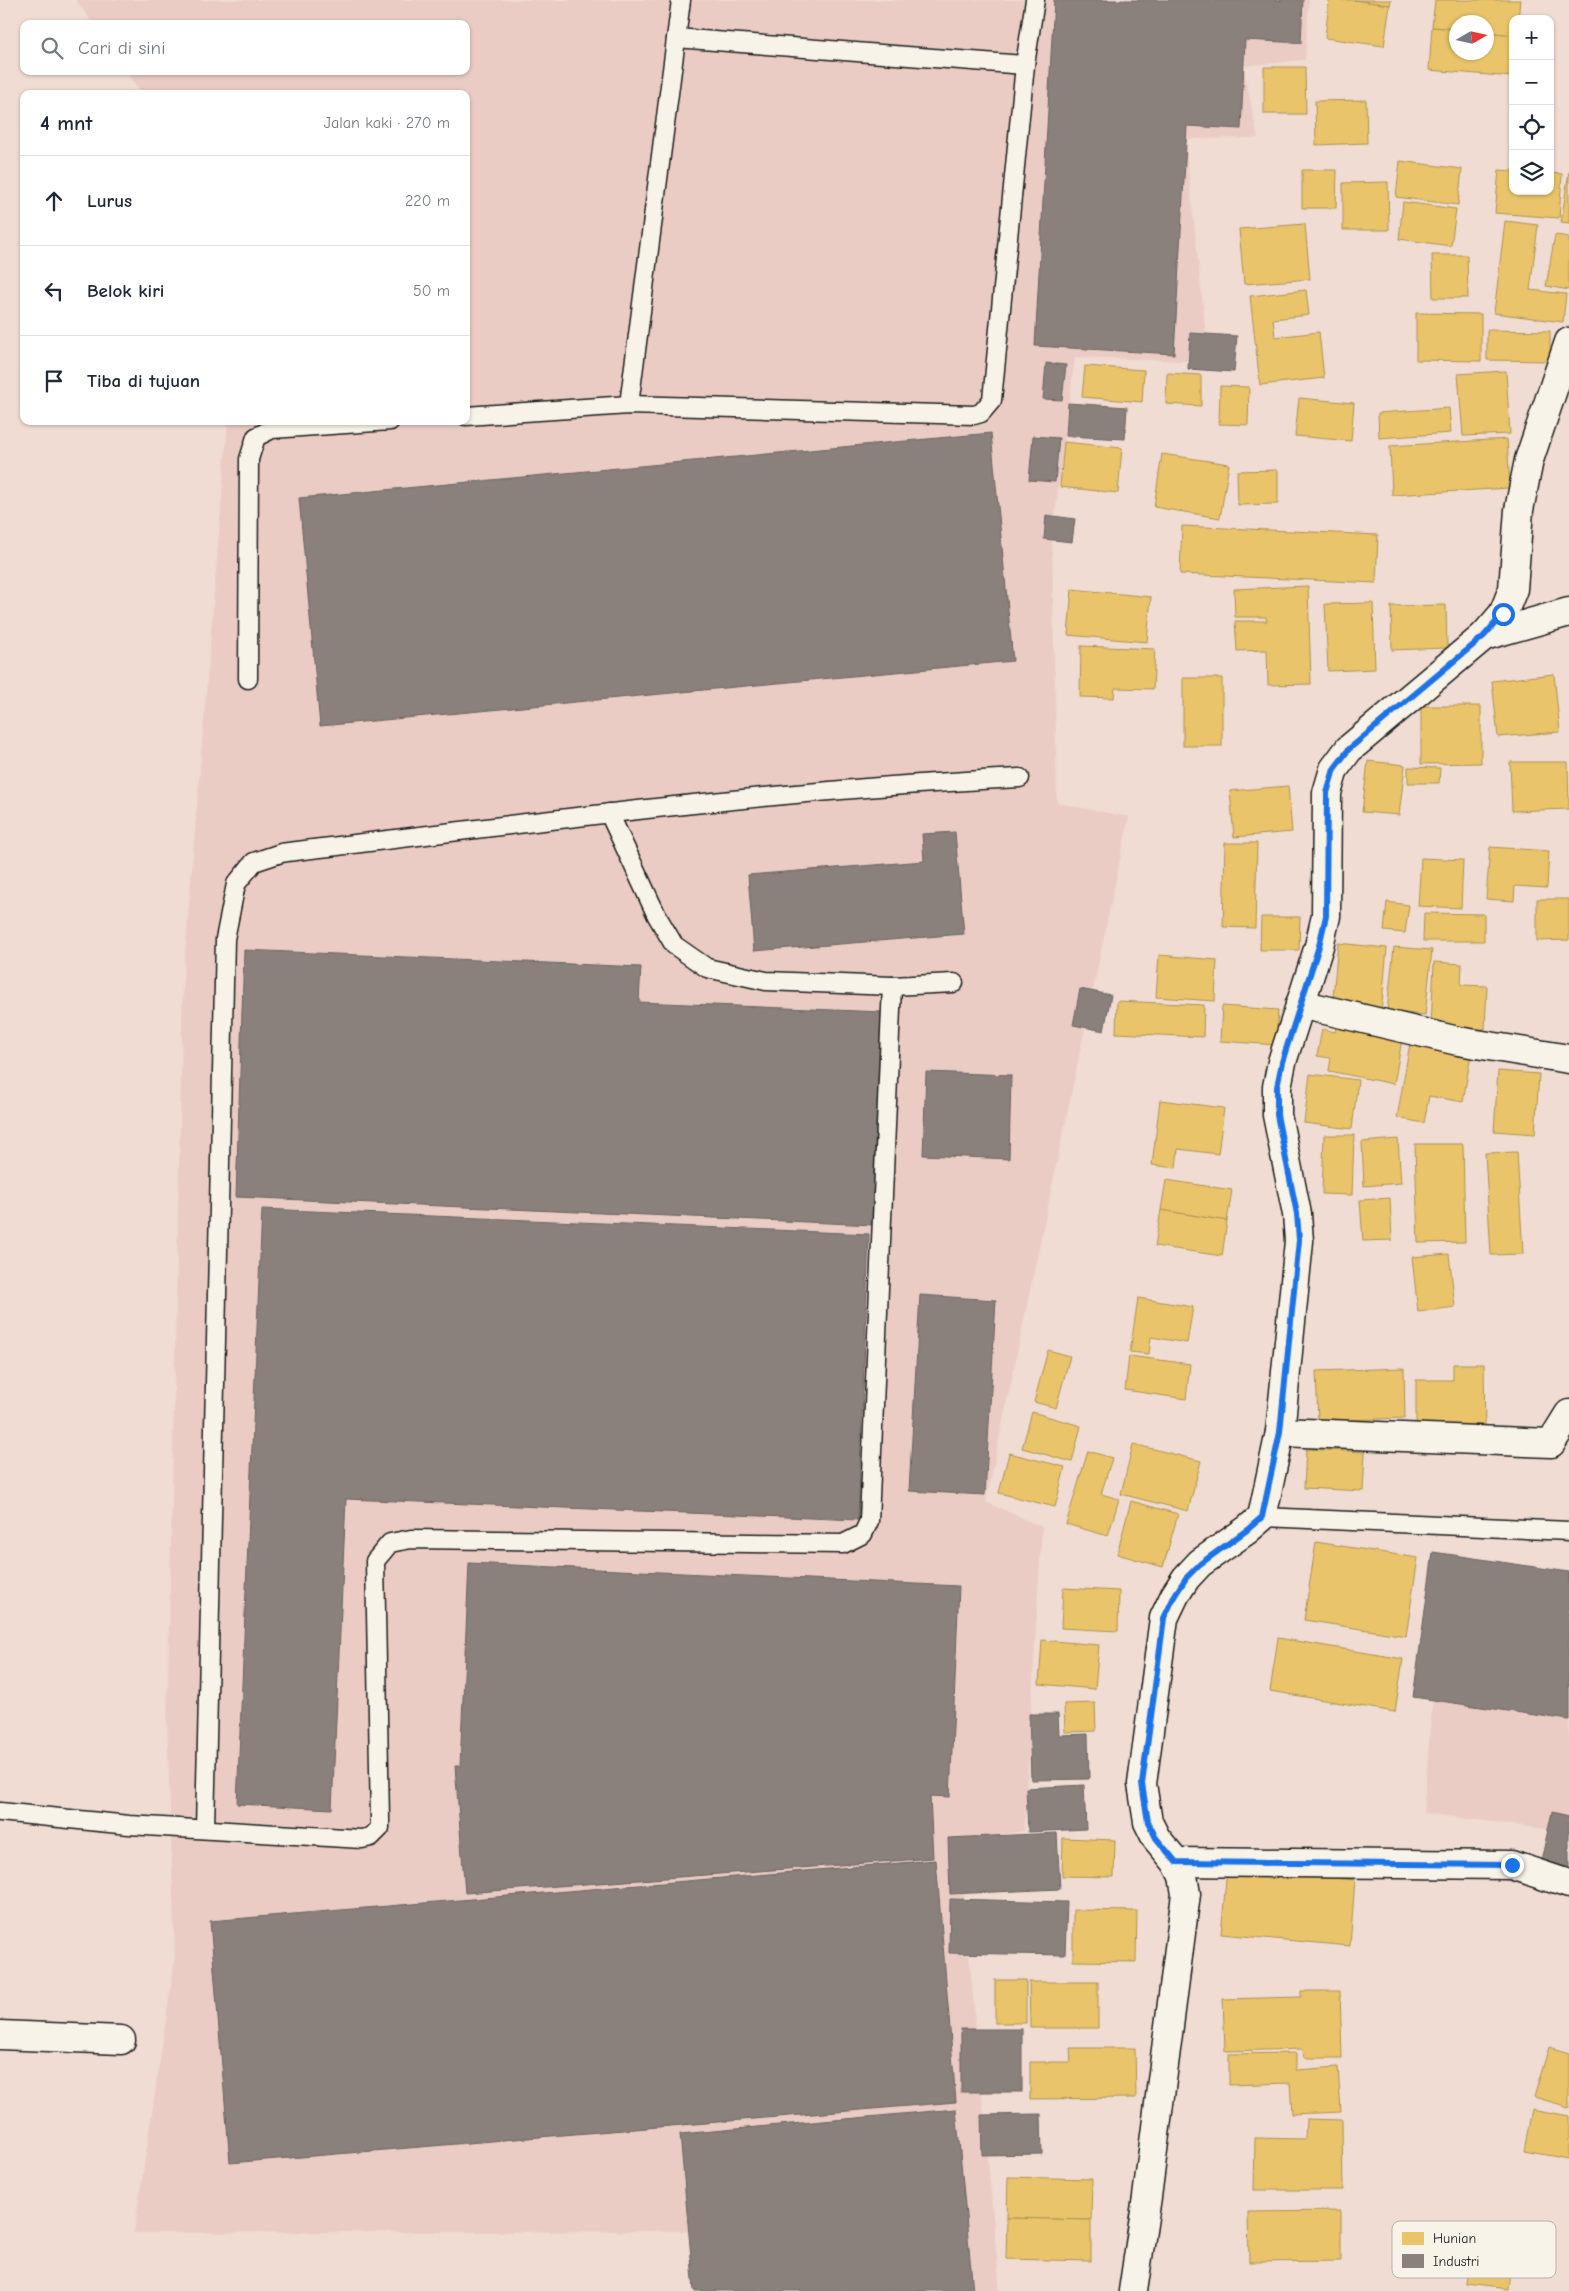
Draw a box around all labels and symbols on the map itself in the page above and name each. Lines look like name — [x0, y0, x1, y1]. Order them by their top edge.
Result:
north arrow — [1449, 15, 1494, 60]
route start — [1492, 603, 1515, 626]
route end — [1501, 1854, 1524, 1877]
legend — [1392, 2221, 1556, 2278]
text: Hunian — [1433, 2230, 1476, 2247]
text: Industri — [1433, 2253, 1479, 2270]

